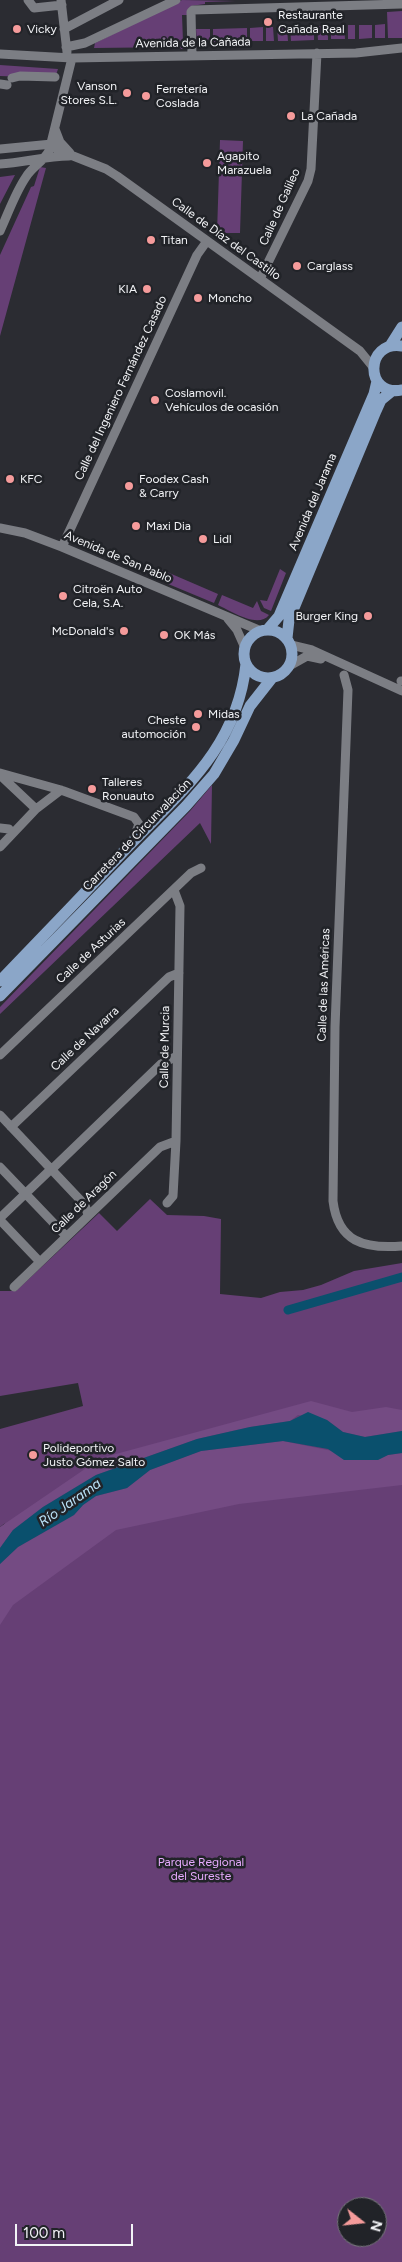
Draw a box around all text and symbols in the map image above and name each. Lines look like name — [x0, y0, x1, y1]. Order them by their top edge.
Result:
place label: Restaurante Cañada Real — [278, 8, 345, 36]
marker: Restaurante Cañada Real — [262, 16, 274, 28]
place label: Vicky — [27, 22, 57, 36]
marker: Vicky — [11, 23, 23, 35]
street label: Avenida de la Cañada — [135, 35, 251, 51]
place label: Vanson Stores S.L. — [60, 79, 117, 107]
place label: Ferretería Coslada — [156, 82, 208, 110]
marker: Vanson Stores S.L. — [121, 87, 133, 99]
marker: Ferretería Coslada — [140, 90, 152, 102]
place label: La Cañada — [301, 109, 357, 123]
marker: La Cañada — [285, 110, 297, 122]
place label: Agapito Marazuela — [217, 149, 271, 177]
marker: Agapito Marazuela — [201, 157, 213, 169]
street label: Calle de Galileo — [257, 166, 303, 248]
street label: Calle de Díaz del Castillo — [169, 195, 283, 283]
place label: Titan — [161, 233, 188, 247]
marker: Titan — [145, 234, 157, 246]
place label: Carglass — [307, 259, 353, 273]
marker: Carglass — [291, 260, 303, 272]
place label: KIA — [118, 282, 137, 296]
marker: KIA — [141, 283, 153, 295]
place label: Moncho — [208, 291, 252, 305]
marker: Moncho — [192, 292, 204, 304]
street label: Calle del Ingeniero Fernández Casado — [72, 294, 170, 482]
place label: Coslamovil. Vehículos de ocasión — [165, 386, 278, 414]
marker: Coslamovil. Vehículos de ocasión — [149, 394, 161, 406]
street label: Avenida del Jarama — [286, 451, 340, 553]
place label: KFC — [20, 472, 42, 486]
place label: Foodex Cash & Carry — [139, 472, 209, 500]
marker: KFC — [4, 473, 16, 485]
marker: Foodex Cash & Carry — [123, 480, 135, 492]
place label: Maxi Dia — [146, 519, 191, 533]
marker: Maxi Dia — [130, 520, 142, 532]
street label: Avenida de San Pablo — [62, 528, 174, 586]
place label: Lidl — [213, 532, 232, 546]
marker: Lidl — [197, 533, 209, 545]
place label: Citroën Auto Cela, S.A. — [73, 582, 142, 610]
marker: Citroën Auto Cela, S.A. — [57, 590, 69, 602]
place label: Burger King — [295, 609, 358, 623]
marker: Burger King — [362, 610, 374, 622]
place label: McDonald's — [52, 624, 114, 638]
marker: McDonald's — [118, 625, 130, 637]
place label: OK Más — [174, 628, 215, 642]
marker: OK Más — [158, 629, 170, 641]
place label: Midas — [208, 707, 240, 721]
marker: Midas — [192, 708, 204, 720]
place label: Cheste automoción — [122, 713, 186, 741]
marker: Cheste automoción — [190, 721, 202, 733]
place label: Talleres Ronuauto — [102, 775, 154, 803]
street label: Carretera de Circunvalación — [80, 776, 194, 894]
marker: Talleres Ronuauto — [86, 783, 98, 795]
street label: Calle de Asturias — [53, 915, 129, 987]
street label: Calle de las Américas — [315, 928, 333, 1042]
street label: Calle de Navarra — [48, 1004, 122, 1074]
street label: Calle de Murcia — [157, 1006, 173, 1088]
street label: Calle de Aragón — [48, 1167, 120, 1237]
place label: Polideportivo Justo Gómez Salto — [43, 1441, 145, 1469]
marker: Polideportivo Justo Gómez Salto — [27, 1449, 39, 1461]
water label: Río Jarama — [36, 1475, 104, 1531]
park label: Parque Regional del Sureste — [158, 1855, 244, 1883]
north arrow — [337, 2197, 387, 2247]
scale bar — [18, 2214, 135, 2246]
text: N — [366, 2218, 386, 2234]
text: 100 m — [23, 2224, 65, 2242]

